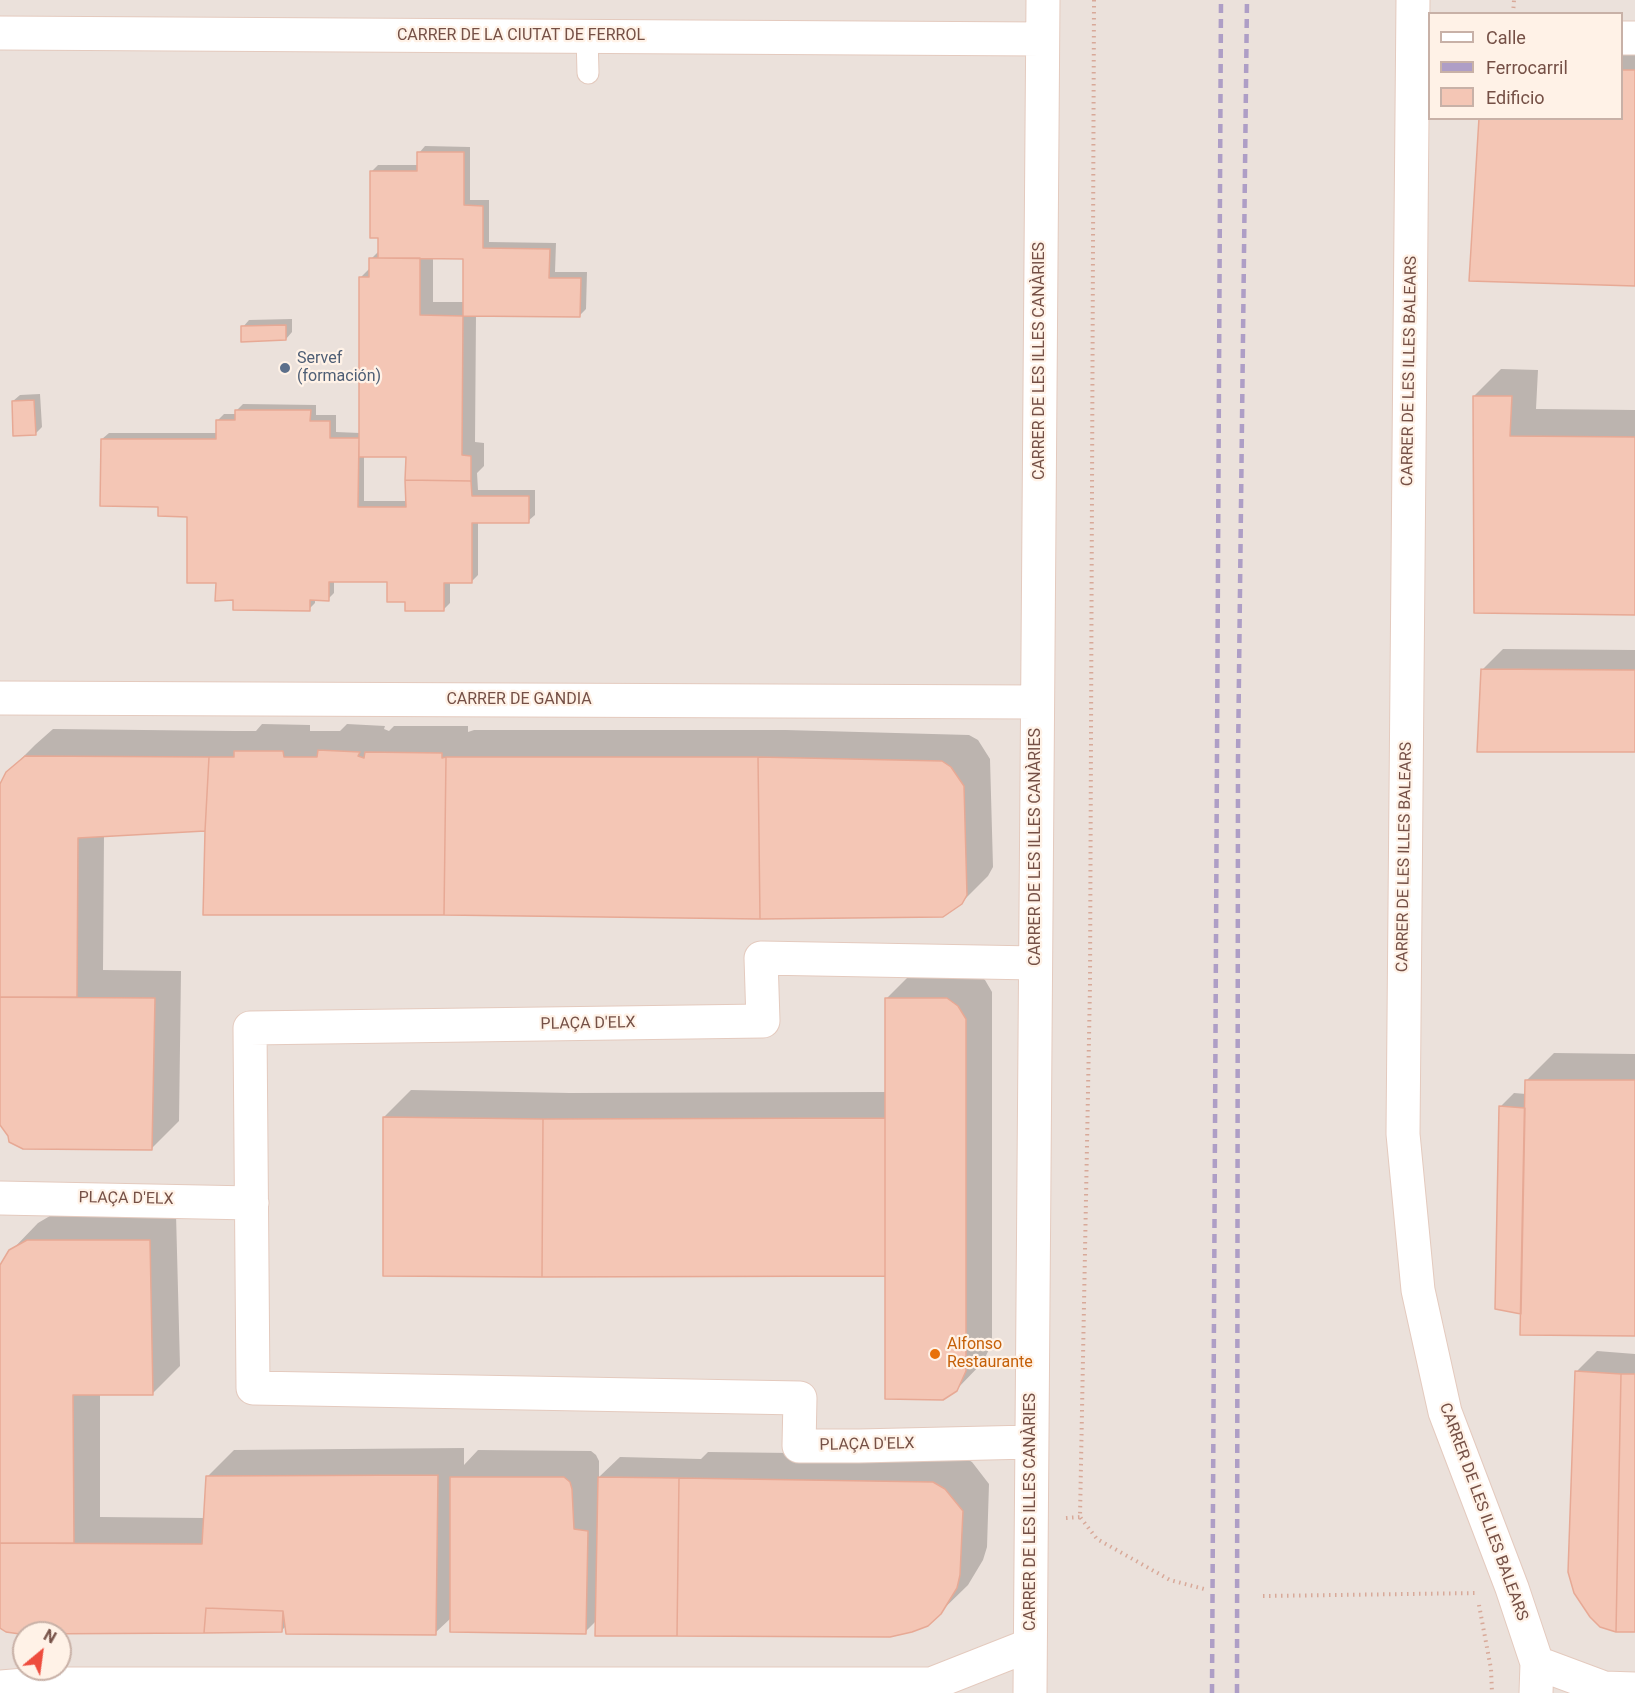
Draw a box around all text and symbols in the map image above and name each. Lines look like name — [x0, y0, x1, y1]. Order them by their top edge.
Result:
legend — [1428, 12, 1623, 120]
street label: CARRER DE LA CIUTAT DE FERROL — [397, 26, 645, 46]
text: Calle — [1486, 27, 1526, 48]
text: Ferrocarril — [1486, 57, 1568, 78]
text: Edificio — [1486, 87, 1545, 108]
street label: CARRER DE LES ILLES CANÀRIES — [1030, 242, 1050, 480]
street label: CARRER DE LES ILLES BALEARS — [1398, 256, 1422, 486]
place label: Servef (formación) — [297, 349, 381, 387]
marker: Servef (formación) — [278, 361, 292, 375]
street label: CARRER DE GANDIA — [446, 690, 592, 710]
street label: CARRER DE LES ILLES CANÀRIES — [1026, 728, 1046, 966]
street label: CARRER DE LES ILLES BALEARS — [1393, 742, 1417, 972]
street label: PLAÇA D'ELX — [540, 1014, 636, 1034]
street label: PLAÇA D'ELX — [78, 1189, 174, 1209]
place label: Alfonso Restaurante — [947, 1335, 1033, 1373]
marker: Alfonso Restaurante — [928, 1347, 942, 1361]
street label: CARRER DE LES ILLES CANÀRIES — [1021, 1393, 1041, 1631]
street label: CARRER DE LES ILLES BALEARS — [1435, 1401, 1531, 1623]
street label: PLAÇA D'ELX — [819, 1435, 915, 1455]
north arrow — [12, 1621, 72, 1681]
text: N — [40, 1626, 60, 1648]

